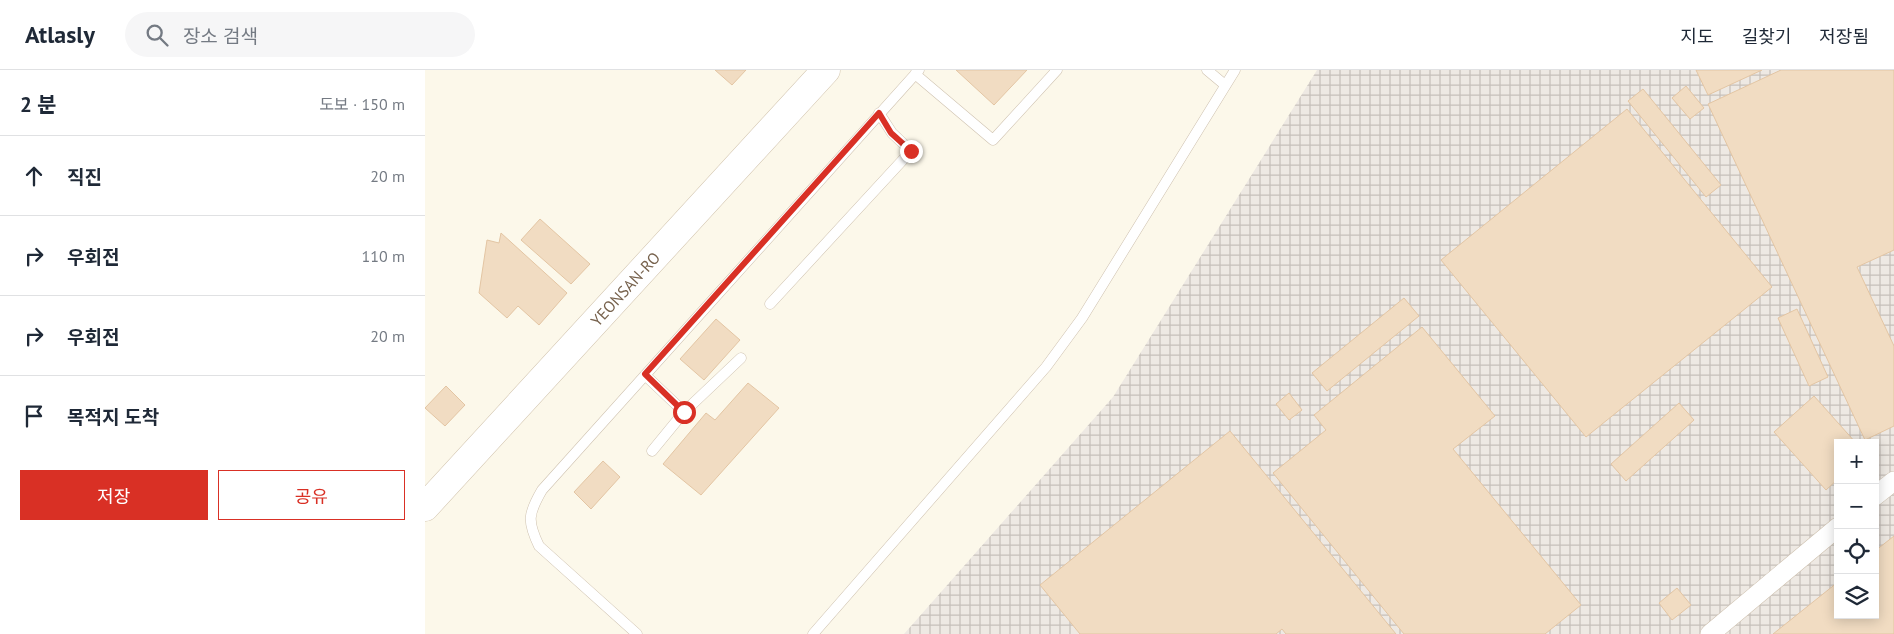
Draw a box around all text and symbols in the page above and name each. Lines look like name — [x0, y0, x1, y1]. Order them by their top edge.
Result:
search box — [125, 12, 475, 57]
text: Atlasly — [25, 19, 95, 50]
icon: search — [143, 21, 171, 49]
text: 장소 검색 — [183, 24, 258, 48]
text: 지도 — [1681, 25, 1714, 48]
text: 길찾기 — [1742, 25, 1791, 48]
text: 저장됨 — [1819, 25, 1869, 48]
text: 2 분 — [20, 91, 57, 118]
text: 도보 · 150 m — [319, 94, 405, 114]
route end — [900, 140, 923, 163]
icon: ahead — [20, 162, 48, 190]
text: 직진 — [67, 165, 102, 189]
text: 20 m — [370, 166, 405, 186]
icon: right — [20, 242, 48, 270]
text: 우회전 — [67, 245, 119, 269]
text: 110 m — [362, 246, 405, 266]
street label: YEONSAN-RO — [586, 248, 664, 330]
icon: right — [20, 322, 48, 350]
text: 우회전 — [67, 325, 119, 349]
text: 20 m — [370, 326, 405, 346]
route start — [673, 401, 696, 424]
icon: arrive — [20, 402, 48, 430]
text: 목적지 도착 — [67, 405, 159, 429]
map controls — [1834, 439, 1879, 619]
button: + — [1834, 439, 1879, 484]
button: 저장 — [20, 470, 208, 520]
button: 공유 — [218, 470, 405, 520]
button: − — [1834, 484, 1879, 529]
button: locate — [1834, 529, 1879, 574]
button: layers — [1834, 574, 1879, 619]

